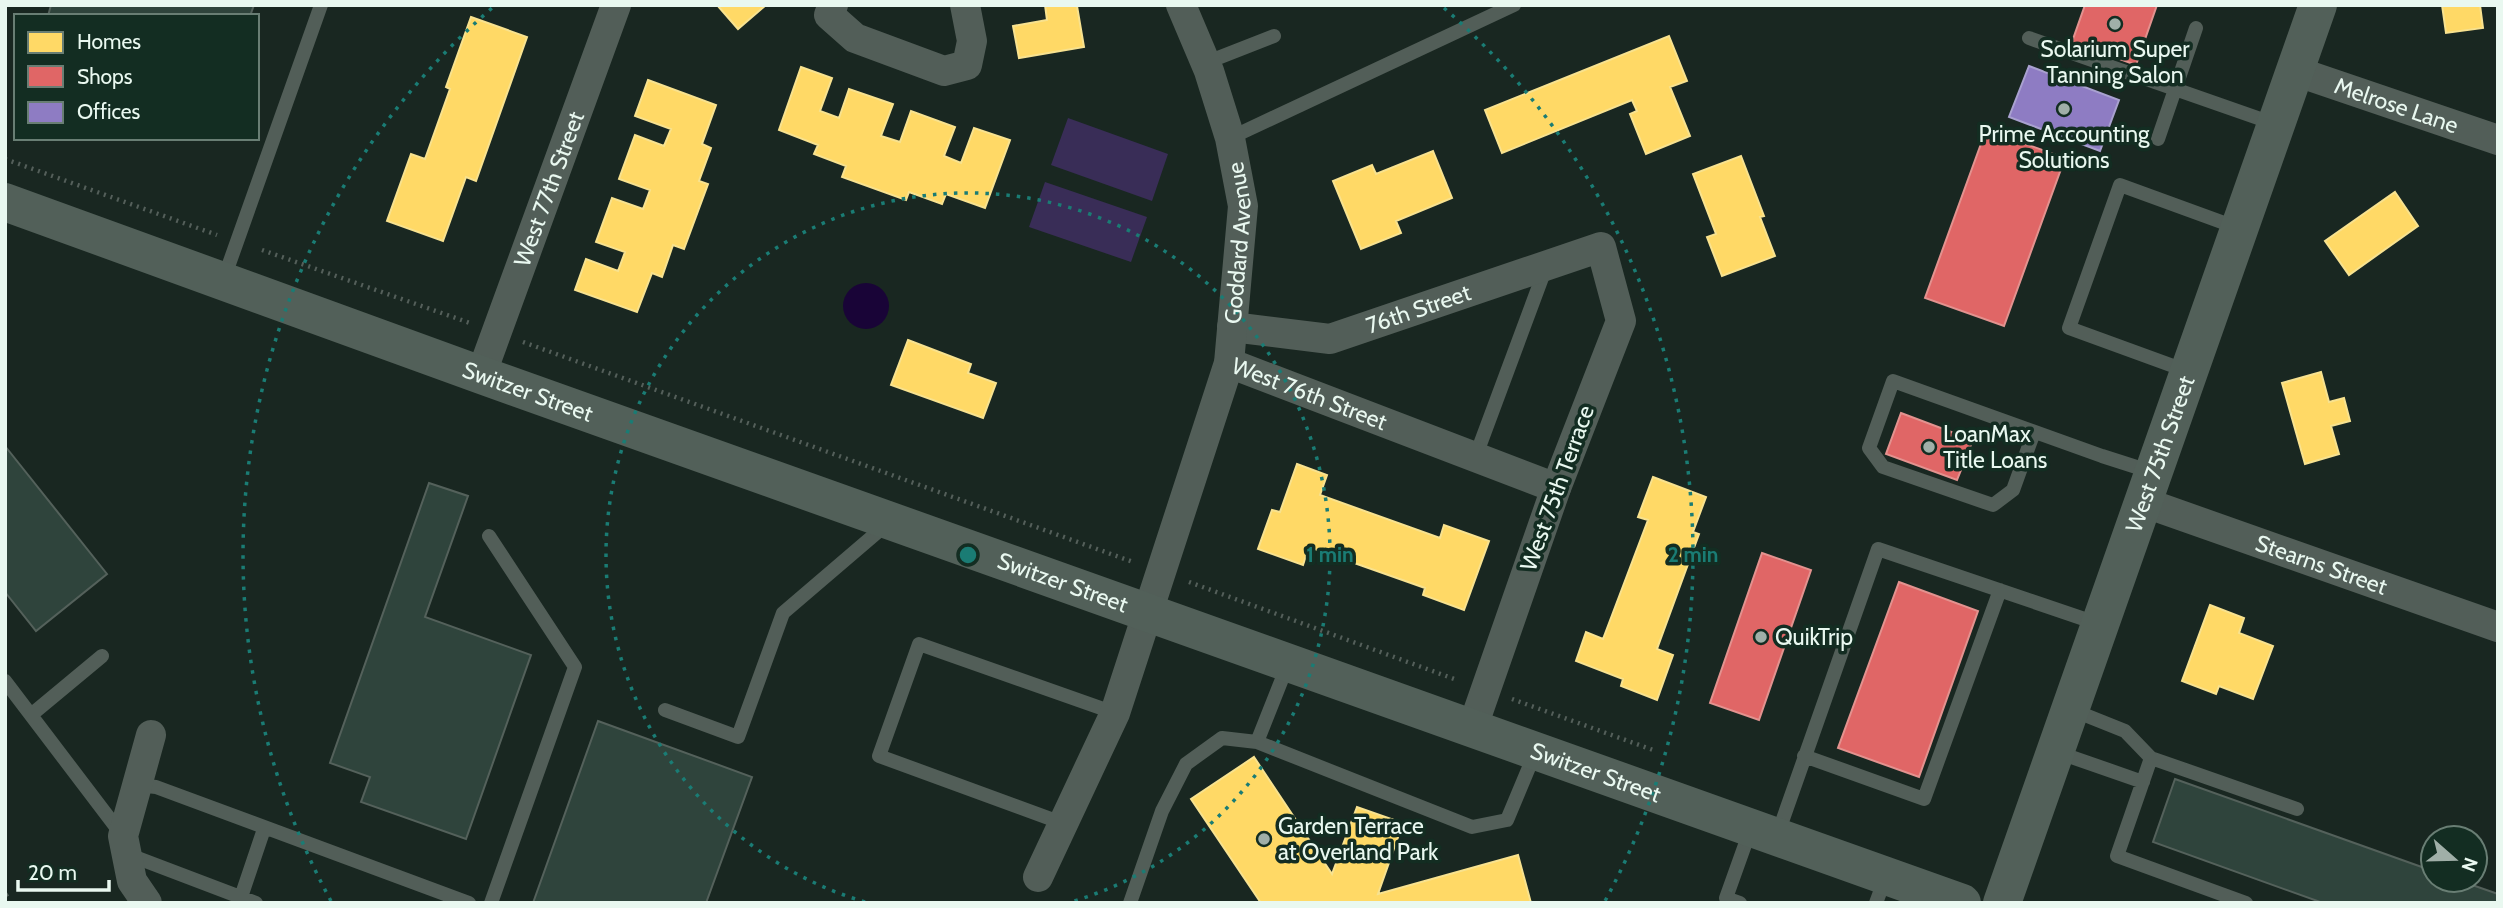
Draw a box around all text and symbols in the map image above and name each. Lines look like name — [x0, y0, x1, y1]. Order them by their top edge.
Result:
legend — [14, 14, 259, 140]
marker: Solarium Super Tanning Salon — [2107, 16, 2123, 32]
text: Homes — [77, 29, 141, 54]
place label: Solarium Super Tanning Salon — [2040, 35, 2190, 89]
text: Shops — [77, 64, 133, 89]
street label: Melrose Lane — [2331, 71, 2462, 140]
text: Offices — [77, 99, 141, 124]
marker: Prime Accounting Solutions — [2056, 101, 2072, 117]
street label: West 77th Street — [508, 107, 590, 270]
place label: Prime Accounting Solutions — [1978, 120, 2150, 174]
street label: Goddard Avenue — [1219, 160, 1258, 325]
street label: 76th Street — [1362, 278, 1475, 340]
street label: West 76th Street — [1228, 351, 1391, 436]
street label: Switzer Street — [459, 355, 597, 428]
street label: West 75th Street — [2120, 372, 2200, 536]
street label: West 75th Terrace — [1514, 401, 1600, 575]
place label: LoanMax Title Loans — [1943, 420, 2047, 474]
marker: LoanMax Title Loans — [1921, 439, 1937, 455]
street label: Stearns Street — [2252, 529, 2391, 601]
text: 1 min — [1306, 542, 1354, 567]
text: 2 min — [1668, 542, 1718, 567]
centre of rings — [956, 543, 980, 567]
street label: Switzer Street — [994, 546, 1132, 619]
place label: QuikTrip — [1775, 623, 1853, 651]
marker: QuikTrip — [1753, 629, 1769, 645]
street label: Switzer Street — [1527, 736, 1665, 809]
place label: Garden Terrace at Overland Park — [1278, 812, 1439, 866]
north arrow — [2419, 824, 2489, 894]
marker: Garden Terrace at Overland Park — [1256, 831, 1272, 847]
scale bar — [18, 848, 108, 892]
text: N — [2456, 854, 2483, 875]
text: 20 m — [28, 860, 77, 885]

